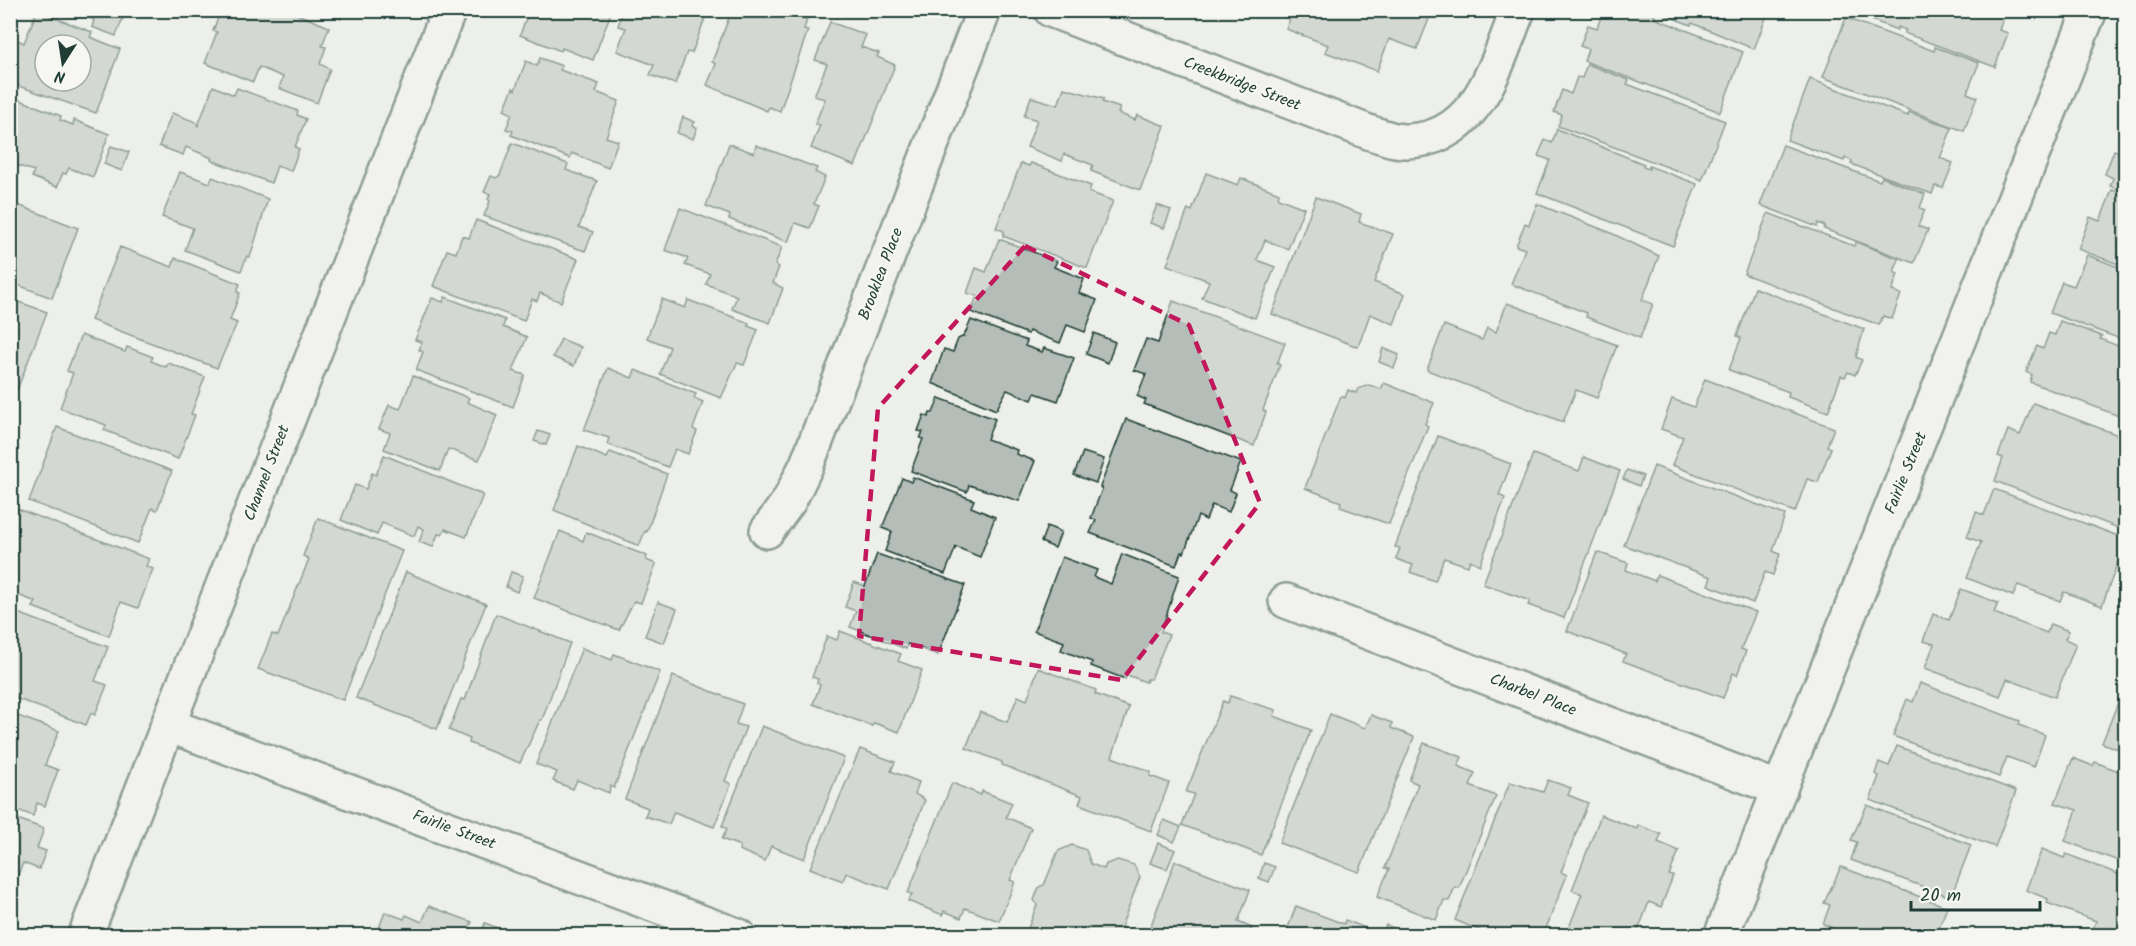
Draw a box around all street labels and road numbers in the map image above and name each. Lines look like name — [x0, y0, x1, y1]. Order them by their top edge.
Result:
street label: Creekbridge Street — [1180, 50, 1305, 118]
street label: Brooklea Place — [852, 224, 910, 324]
street label: Channel Street — [237, 421, 297, 525]
street label: Fairlie Street — [1878, 427, 1934, 518]
street label: Charbel Place — [1486, 667, 1580, 723]
street label: Fairlie Street — [409, 803, 500, 857]

